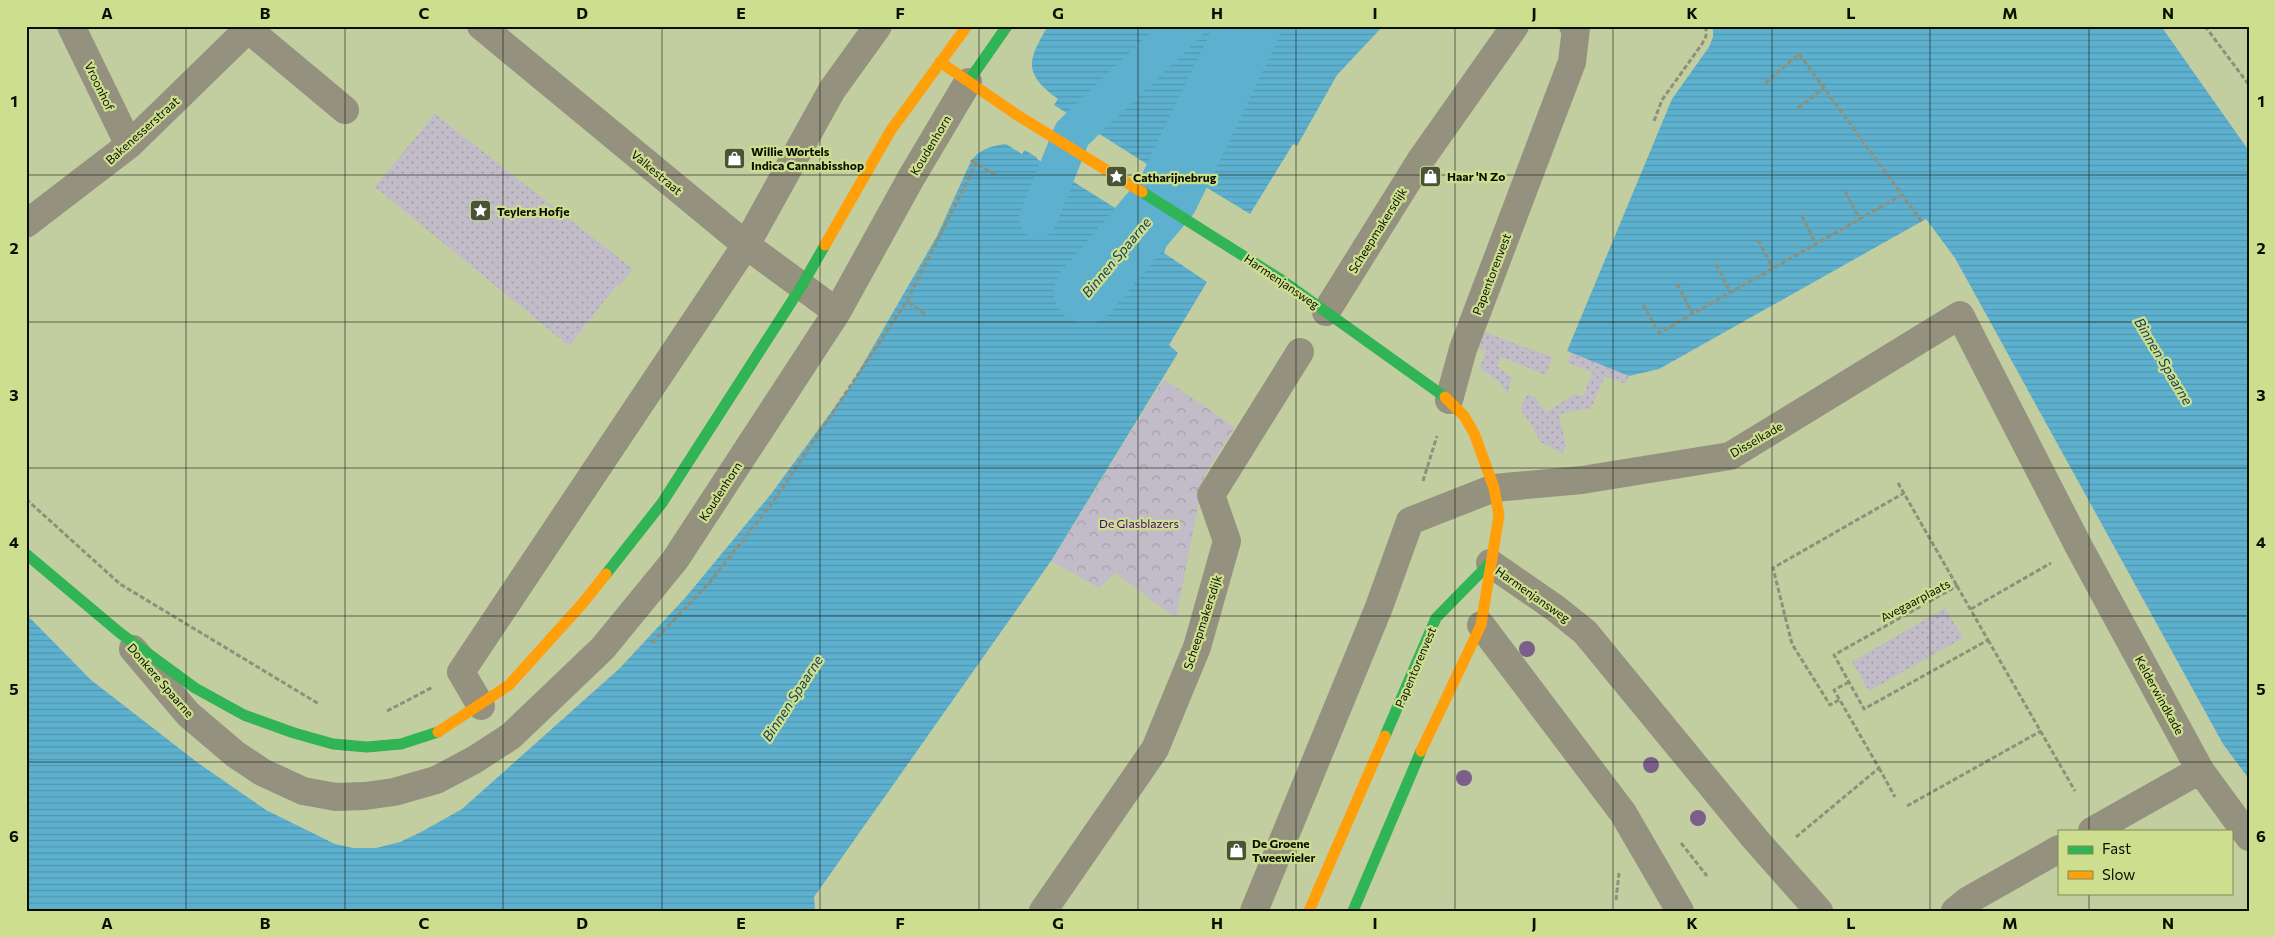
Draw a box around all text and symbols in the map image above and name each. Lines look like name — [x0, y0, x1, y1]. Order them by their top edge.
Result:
text: A — [101, 3, 113, 22]
text: B — [260, 3, 271, 22]
text: C — [419, 3, 430, 22]
text: D — [576, 3, 588, 22]
text: E — [736, 3, 746, 22]
text: F — [895, 3, 905, 22]
text: G — [1052, 3, 1064, 22]
text: H — [1211, 3, 1223, 22]
text: I — [1372, 3, 1378, 22]
text: J — [1531, 3, 1537, 22]
text: K — [1686, 3, 1698, 22]
text: L — [1846, 3, 1856, 22]
text: M — [2002, 3, 2018, 22]
text: N — [2162, 3, 2174, 22]
street label: Vroonhof — [82, 59, 118, 113]
text: 1 — [10, 91, 18, 110]
text: 1 — [2257, 91, 2265, 110]
street label: Bakenesserstraat — [102, 93, 182, 167]
street label: Koudenhorn — [907, 113, 953, 177]
place label: Willie Wortels Indica Cannabisshop — [751, 144, 864, 172]
shop icon: Willie Wortels Indica Cannabisshop — [723, 146, 747, 170]
street label: Valkestraat — [629, 147, 685, 197]
shop icon: Haar 'N Zo — [1419, 164, 1443, 188]
place icon: Catharijnebrug — [1105, 165, 1129, 189]
place label: Haar 'N Zo — [1447, 169, 1505, 183]
place label: Catharijnebrug — [1133, 170, 1217, 184]
street label: Scheepmakersdijk — [1345, 184, 1409, 275]
place icon: Teylers Hofje — [469, 199, 493, 223]
place label: Teylers Hofje — [497, 204, 570, 218]
water label: Binnen Spaarne — [1078, 213, 1155, 300]
street label: Papentorenvest — [1469, 231, 1513, 317]
text: 2 — [9, 238, 19, 257]
text: 2 — [2256, 238, 2266, 257]
street label: Harmenjansweg — [1242, 251, 1323, 312]
water label: Binnen Spaarne — [2131, 314, 2197, 408]
text: 3 — [9, 385, 19, 404]
text: 3 — [2256, 385, 2266, 404]
street label: Disselkade — [1727, 418, 1785, 460]
street label: Koudenhorn — [696, 459, 744, 523]
park label: De Glasblazers — [1099, 516, 1179, 530]
text: 4 — [9, 532, 19, 551]
text: 4 — [2256, 532, 2266, 551]
street label: Harmenjansweg — [1493, 563, 1573, 625]
street label: Scheepmakersdijk — [1180, 573, 1224, 671]
street label: Avegaarplaats — [1878, 576, 1952, 624]
street label: Papentorenvest — [1392, 624, 1438, 709]
street label: Donkere Spaarne — [125, 640, 197, 720]
water label: Binnen Spaarne — [758, 651, 826, 744]
street label: Kelderwindkade — [2133, 653, 2187, 737]
text: 5 — [9, 679, 19, 698]
text: 5 — [2256, 679, 2266, 698]
text: 6 — [9, 826, 19, 845]
text: 6 — [2256, 826, 2266, 845]
legend — [2058, 830, 2232, 894]
place label: De Groene Tweewieler — [1252, 836, 1315, 864]
shop icon: De Groene Tweewieler — [1224, 838, 1248, 862]
text: Fast — [2102, 839, 2131, 857]
text: Slow — [2102, 865, 2135, 883]
text: A — [101, 913, 113, 932]
text: B — [260, 913, 271, 932]
text: C — [419, 913, 430, 932]
text: D — [576, 913, 588, 932]
text: E — [736, 913, 746, 932]
text: F — [895, 913, 905, 932]
text: G — [1052, 913, 1064, 932]
text: H — [1211, 913, 1223, 932]
text: I — [1372, 913, 1378, 932]
text: J — [1531, 913, 1537, 932]
text: K — [1686, 913, 1698, 932]
text: L — [1846, 913, 1856, 932]
text: M — [2002, 913, 2018, 932]
text: N — [2162, 913, 2174, 932]

